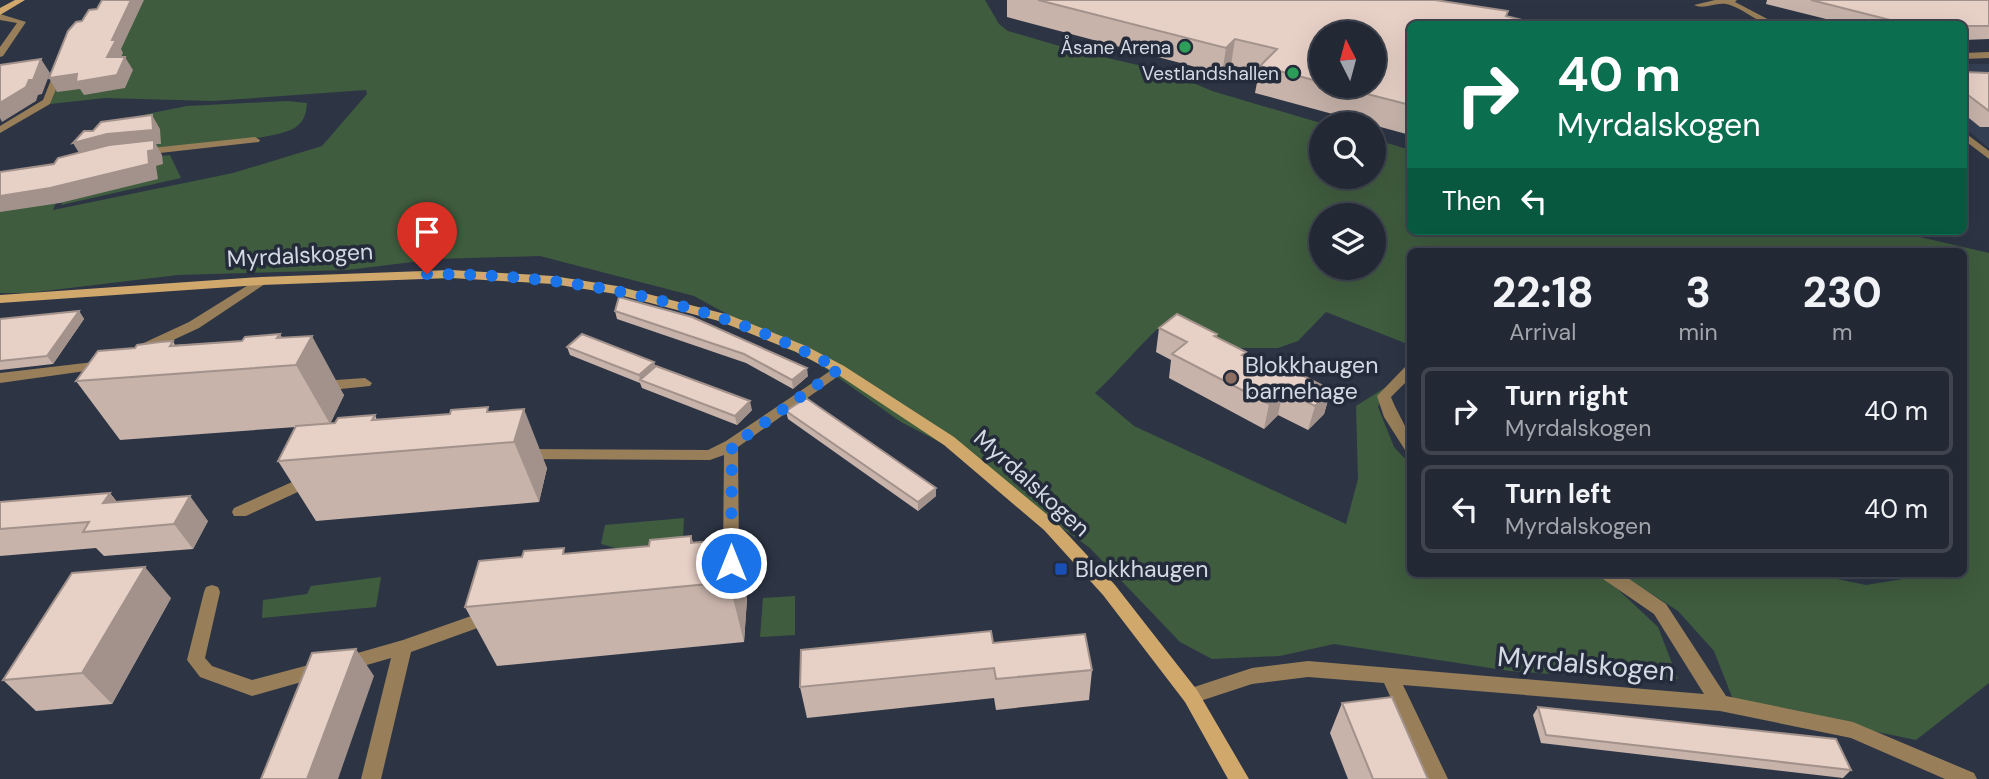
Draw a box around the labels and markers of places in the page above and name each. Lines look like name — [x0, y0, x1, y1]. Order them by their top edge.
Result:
place label: Åsane Arena — [1060, 35, 1171, 60]
marker: Åsane Arena — [1177, 39, 1193, 55]
place label: Vestlandshallen — [1142, 61, 1279, 86]
marker: Vestlandshallen — [1285, 65, 1301, 81]
pin — [397, 202, 457, 274]
place label: Blokkhaugen barnehage — [1245, 350, 1378, 406]
marker: Blokkhaugen barnehage — [1223, 370, 1239, 386]
place label: Blokkhaugen — [1075, 554, 1208, 584]
marker: Blokkhaugen — [1053, 561, 1069, 577]

